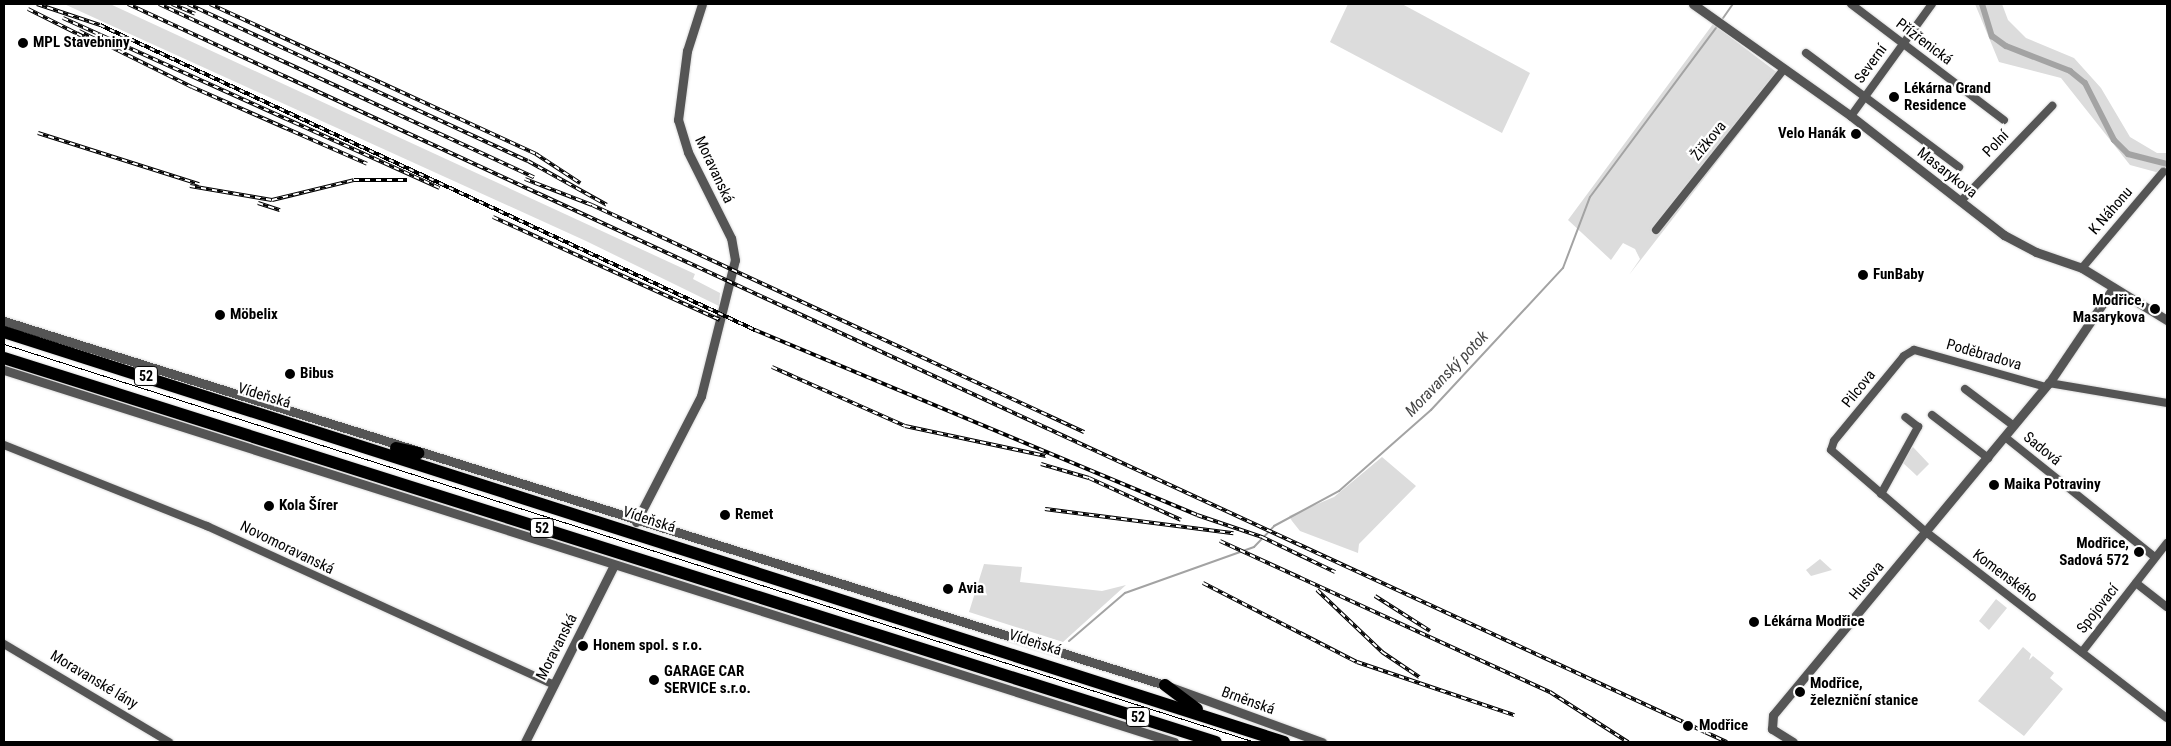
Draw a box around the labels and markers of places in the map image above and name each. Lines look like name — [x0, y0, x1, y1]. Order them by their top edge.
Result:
place label: MPL Stavebniny — [33, 34, 130, 52]
marker: MPL Stavebniny — [17, 37, 29, 49]
place label: Lékárna Grand Residence — [1904, 79, 1991, 114]
marker: Lékárna Grand Residence — [1888, 91, 1900, 103]
place label: Velo Hanák — [1778, 125, 1846, 143]
marker: Velo Hanák — [1850, 128, 1862, 140]
place label: FunBaby — [1873, 266, 1924, 284]
marker: FunBaby — [1857, 269, 1869, 281]
place label: Modřice, Masarykova — [2073, 291, 2145, 326]
marker: Modřice, Masarykova — [2149, 303, 2161, 315]
place label: Möbelix — [230, 306, 278, 324]
marker: Möbelix — [214, 309, 226, 321]
place label: Bibus — [300, 365, 334, 383]
marker: Bibus — [284, 368, 296, 380]
place label: Maika Potraviny — [2004, 476, 2101, 494]
marker: Maika Potraviny — [1988, 479, 2000, 491]
place label: Kola Šírer — [279, 497, 338, 515]
marker: Kola Šírer — [263, 500, 275, 512]
place label: Remet — [735, 506, 773, 524]
marker: Remet — [719, 509, 731, 521]
place label: Modřice, Sadová 572 — [2059, 534, 2129, 569]
marker: Modřice, Sadová 572 — [2133, 546, 2145, 558]
place label: Avia — [958, 580, 984, 598]
marker: Avia — [942, 583, 954, 595]
place label: Lékárna Modřice — [1764, 613, 1865, 631]
marker: Lékárna Modřice — [1748, 616, 1760, 628]
place label: Honem spol. s r.o. — [593, 637, 702, 655]
marker: Honem spol. s r.o. — [577, 640, 589, 652]
place label: GARAGE CAR SERVICE s.r.o. — [664, 662, 751, 697]
marker: GARAGE CAR SERVICE s.r.o. — [648, 674, 660, 686]
place label: Modřice, železniční stanice — [1810, 674, 1918, 709]
marker: Modřice, železniční stanice — [1794, 686, 1806, 698]
place label: Modřice — [1699, 717, 1748, 735]
marker: Modřice — [1681, 719, 1695, 733]

